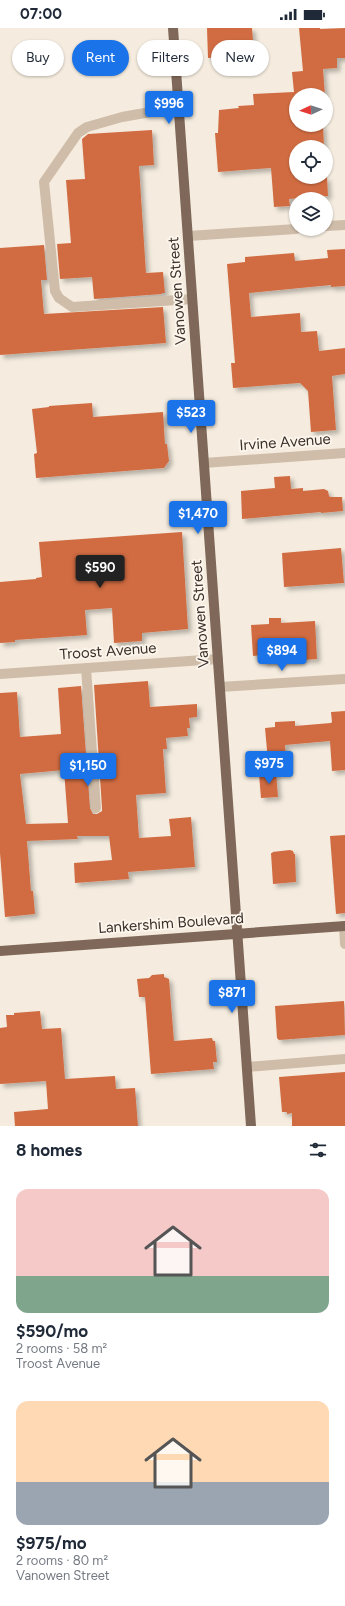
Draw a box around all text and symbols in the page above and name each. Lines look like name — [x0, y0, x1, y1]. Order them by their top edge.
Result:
text: 07:00 — [20, 5, 62, 23]
chip: Buy — [12, 40, 64, 76]
chip: Rent — [72, 40, 129, 76]
chip: Filters — [137, 40, 203, 76]
chip: New — [211, 40, 269, 76]
north arrow — [289, 88, 333, 132]
map controls — [289, 88, 333, 236]
pin: $996 — [145, 91, 193, 125]
text: $996 — [154, 96, 184, 111]
button: locate — [289, 140, 333, 184]
button: layers — [289, 192, 333, 236]
street label: Vanowen Street — [164, 236, 190, 346]
pin: $523 — [167, 400, 215, 434]
text: $523 — [176, 405, 206, 420]
street label: Irvine Avenue — [239, 430, 331, 454]
pin: $1,470 — [165, 501, 231, 535]
text: $1,470 — [178, 506, 218, 521]
pin: $590 — [76, 555, 124, 589]
street label: Vanowen Street — [187, 559, 213, 669]
text: $590 — [85, 560, 115, 575]
pin: $894 — [258, 638, 306, 672]
street label: Troost Avenue — [59, 639, 157, 663]
text: $894 — [267, 643, 297, 658]
pin: $975 — [245, 751, 293, 785]
pin: $1,150 — [55, 753, 121, 787]
text: $975 — [254, 756, 284, 771]
text: $1,150 — [69, 758, 107, 773]
street label: Lankershim Boulevard — [97, 909, 245, 937]
pin: $871 — [208, 980, 256, 1014]
text: $871 — [218, 985, 246, 1000]
icon: filters — [307, 1139, 329, 1161]
text: 8 homes — [16, 1140, 82, 1160]
icon: home — [137, 1215, 209, 1287]
text: $590/mo — [16, 1321, 88, 1341]
text: 2 rooms · 58 m² — [16, 1341, 107, 1356]
text: Troost Avenue — [16, 1356, 100, 1371]
icon: home — [137, 1427, 209, 1499]
text: $975/mo — [16, 1533, 87, 1553]
text: 2 rooms · 80 m² — [16, 1553, 108, 1568]
text: Vanowen Street — [16, 1568, 110, 1583]

